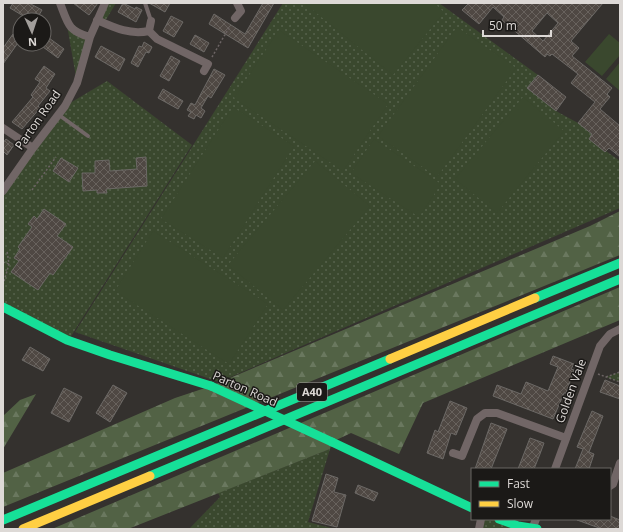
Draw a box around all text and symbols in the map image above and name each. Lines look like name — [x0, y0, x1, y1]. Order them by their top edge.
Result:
north arrow — [12, 12, 52, 52]
scale bar — [483, 12, 551, 38]
text: 50 m — [489, 17, 517, 34]
text: N — [28, 35, 37, 50]
street label: Parton Road — [11, 86, 64, 153]
street label: Golden Vale — [551, 356, 590, 425]
street label: Parton Road — [210, 367, 280, 410]
road number: A40 — [297, 383, 327, 401]
legend — [471, 468, 611, 520]
text: Fast — [507, 475, 530, 492]
text: Slow — [507, 495, 534, 512]

